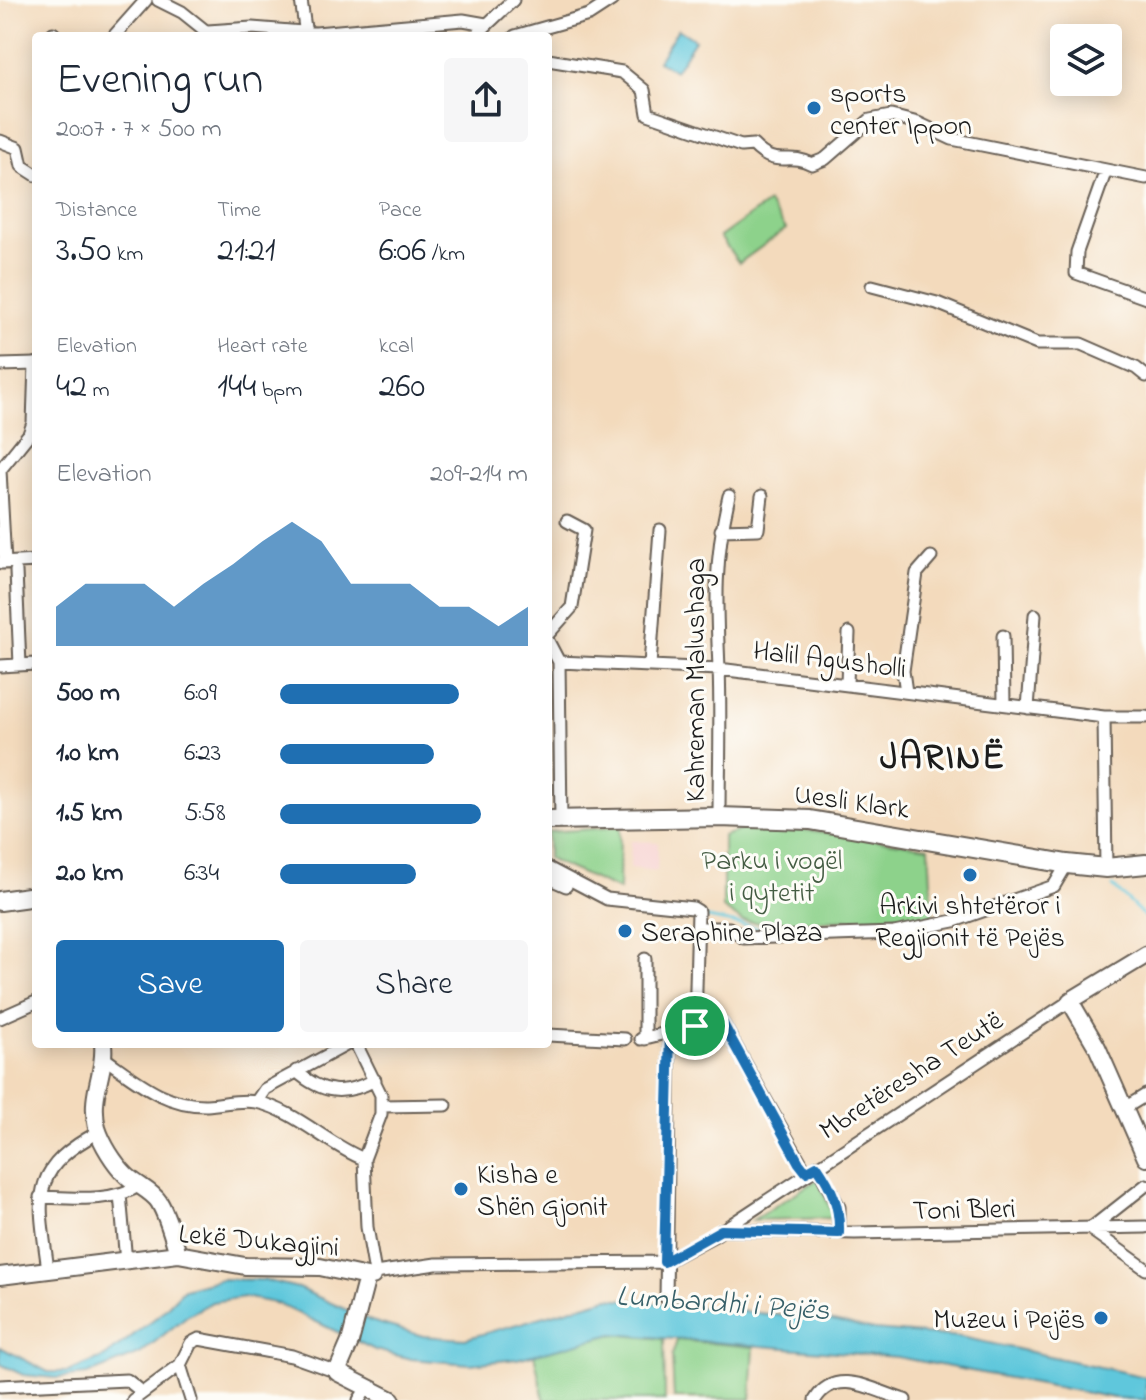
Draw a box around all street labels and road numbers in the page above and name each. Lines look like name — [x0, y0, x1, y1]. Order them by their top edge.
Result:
street label: Kahreman Malushaga — [677, 558, 718, 802]
street label: Halil Agusholli — [750, 632, 909, 691]
street label: Uesli Klark — [791, 775, 912, 832]
street label: Mbretëresha Teutë — [812, 1002, 1012, 1152]
street label: Toni Bleri — [912, 1190, 1016, 1233]
street label: Lekë Dukagjini — [177, 1215, 341, 1270]

